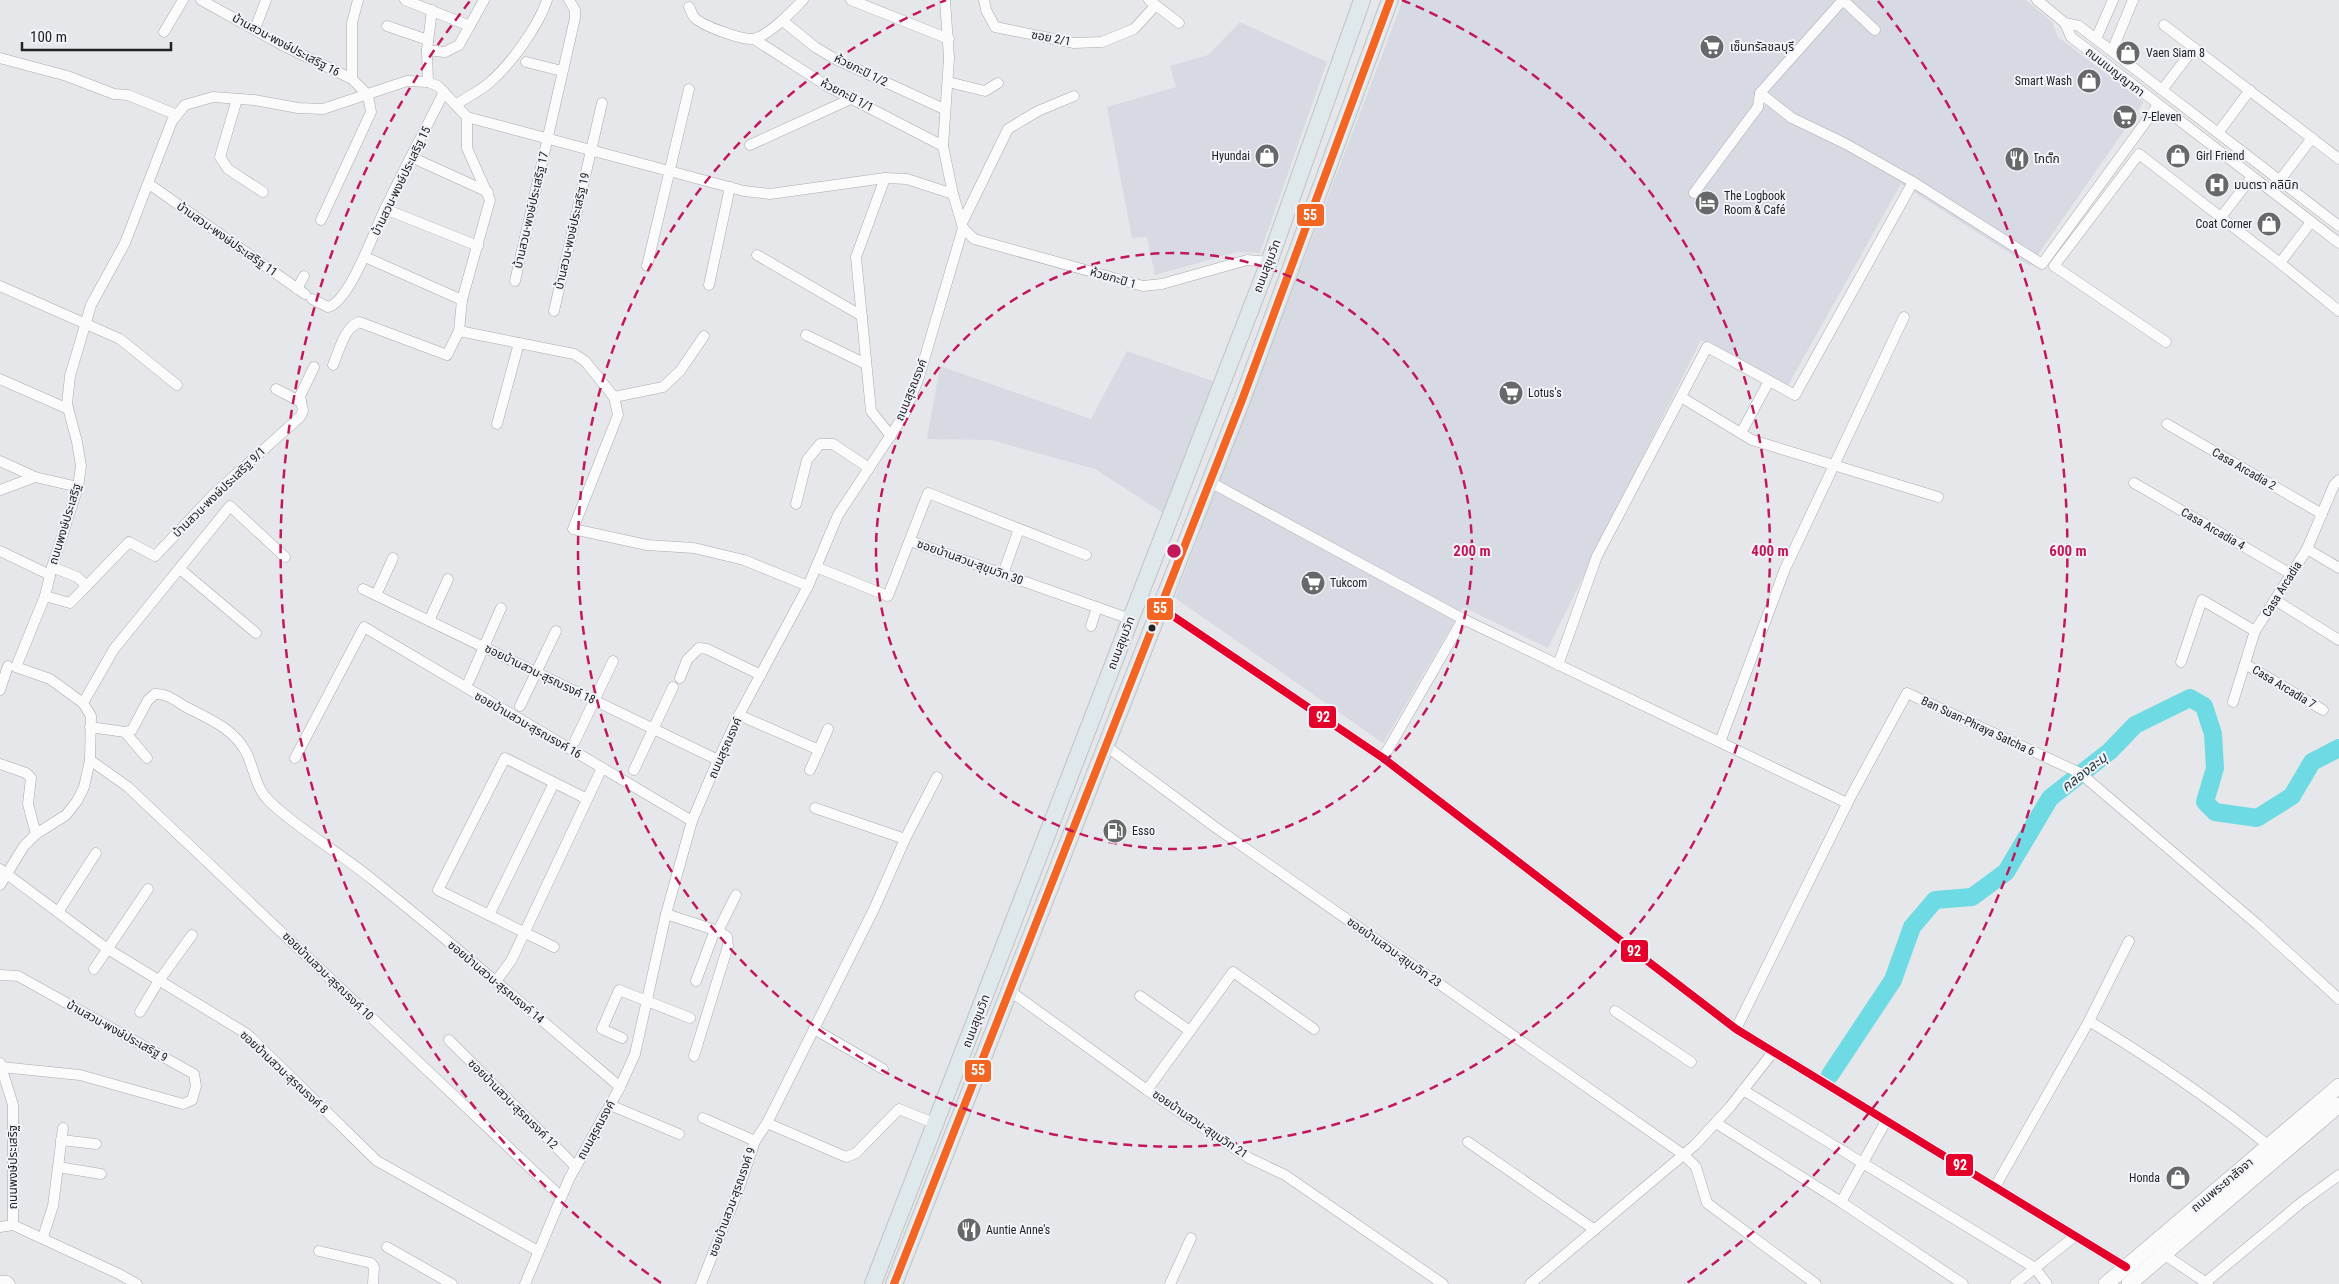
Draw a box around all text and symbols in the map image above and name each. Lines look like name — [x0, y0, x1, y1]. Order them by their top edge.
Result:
street label: บ้านสวน-พงษ์ประเสริฐ 16 — [230, 11, 342, 79]
scale bar — [22, 20, 171, 52]
street label: ซอย 2/1 — [1030, 27, 1072, 49]
text: 100 m — [30, 28, 67, 46]
supermarket icon: เซ็นทรัลชลบุรี — [1699, 34, 1725, 60]
place label: เซ็นทรัลชลบุรี — [1730, 40, 1794, 54]
shop icon: Vaen Siam 8 — [2115, 40, 2141, 66]
street label: ถนนเบญญาภา — [2083, 45, 2147, 99]
place label: Vaen Siam 8 — [2146, 46, 2205, 60]
street label: ห้วยกะปิ 1/2 — [832, 51, 890, 89]
shop icon: Smart Wash — [2076, 68, 2102, 94]
place label: Smart Wash — [2015, 74, 2072, 88]
street label: ห้วยกะปิ 1/1 — [818, 76, 876, 114]
supermarket icon: 7-Eleven — [2112, 104, 2138, 130]
place label: 7-Eleven — [2142, 110, 2182, 124]
street label: บ้านสวน-พงษ์ประเสริฐ 15 — [369, 124, 434, 238]
shop icon: Hyundai — [1254, 143, 1280, 169]
shop icon: Girl Friend — [2165, 143, 2191, 169]
restaurant icon: โกตั๊ก — [2004, 146, 2030, 172]
place label: Hyundai — [1211, 149, 1250, 163]
place label: Girl Friend — [2196, 149, 2244, 163]
street label: บ้านสวน-พงษ์ประเสริฐ 17 — [511, 150, 551, 270]
place label: โกตั๊ก — [2034, 151, 2060, 166]
street label: บ้านสวน-พงษ์ประเสริฐ 19 — [552, 171, 592, 291]
hospital icon: มนตรา คลินิก — [2204, 172, 2230, 198]
place label: มนตรา คลินิก — [2234, 178, 2299, 192]
place label: The Logbook Room & Café — [1724, 189, 1786, 217]
hotel icon: The Logbook Room & Café — [1694, 190, 1720, 216]
street label: บ้านสวน-พงษ์ประเสริฐ 11 — [174, 199, 280, 279]
line badge: 55 — [1296, 203, 1325, 227]
text: 55 — [1303, 207, 1317, 223]
shop icon: Coat Corner — [2256, 211, 2282, 237]
place label: Coat Corner — [2196, 217, 2252, 231]
street label: ถนนสุขุมวิท — [1250, 237, 1284, 295]
street label: ห้วยกะปิ 1 — [1088, 265, 1138, 291]
street label: ถนนสุรณรงค์ — [892, 357, 930, 423]
supermarket icon: Lotus's — [1498, 380, 1524, 406]
place label: Lotus's — [1528, 386, 1562, 400]
street label: บ้านสวน-พงษ์ประเสริฐ 9/1 — [170, 444, 268, 540]
street label: Casa Arcadia 2 — [2210, 445, 2278, 493]
street label: ถนนพงษ์ประเสริฐ — [46, 481, 84, 566]
street label: Casa Arcadia 4 — [2179, 505, 2247, 553]
street label: ซอยบ้านสวน-สุขุมวิท 30 — [915, 536, 1025, 588]
centre of rings — [1165, 542, 1183, 560]
text: 200 m — [1453, 542, 1491, 560]
text: 400 m — [1751, 542, 1789, 560]
text: 600 m — [2049, 542, 2087, 560]
street label: Casa Arcadia — [2259, 558, 2305, 619]
supermarket icon: Tukcom — [1300, 570, 1326, 596]
place label: Tukcom — [1330, 576, 1367, 590]
line badge: 55 — [1146, 597, 1174, 621]
text: 55 — [1153, 600, 1167, 616]
street label: ถนนสุขุมวิท — [1104, 614, 1138, 672]
unlabelled marker — [1147, 623, 1157, 633]
street label: ซอยบ้านสวน-สุรณรงค์ 18 — [482, 641, 598, 707]
street label: Casa Arcadia 7 — [2250, 663, 2318, 711]
street label: ซอยบ้านสวน-สุรณรงค์ 16 — [472, 689, 584, 761]
street label: Ban Suan-Phraya Satcha 6 — [1919, 694, 2037, 759]
line badge: 92 — [1308, 705, 1337, 729]
text: 92 — [1316, 709, 1330, 725]
street label: ถนนสุรณรงค์ — [705, 715, 745, 781]
water label: คลองละมุ — [2058, 748, 2112, 796]
fuel station icon: Esso — [1102, 818, 1128, 844]
place label: Esso — [1132, 824, 1155, 838]
street label: ซอยบ้านสวน-สุขุมวิท 23 — [1344, 914, 1444, 990]
street label: ซอยบ้านสวน-สุรณรงค์ 10 — [280, 929, 376, 1023]
street label: ซอยบ้านสวน-สุรณรงค์ 14 — [445, 938, 547, 1026]
line badge: 92 — [1620, 939, 1649, 963]
text: 92 — [1627, 943, 1641, 959]
street label: ถนนสุขุมวิท — [959, 992, 993, 1050]
street label: บ้านสวน-พงษ์ประเสริฐ 9 — [64, 997, 170, 1065]
street label: ซอยบ้านสวน-สุรณรงค์ 8 — [237, 1028, 331, 1116]
street label: ซอยบ้านสวน-สุรณรงค์ 12 — [465, 1056, 561, 1152]
line badge: 55 — [964, 1059, 992, 1083]
text: 55 — [971, 1062, 985, 1078]
street label: ซอยบ้านสวน-สุขุมวิท 21 — [1150, 1087, 1250, 1161]
street label: ถนนสุรณรงค์ — [574, 1098, 618, 1162]
street label: ถนนพงษ์ประเสริฐ — [6, 1124, 20, 1209]
street label: ซอยบ้านสวน-สุรณรงค์ 9 — [706, 1145, 758, 1259]
line badge: 92 — [1945, 1153, 1974, 1177]
street label: ถนนพระยาสัจจา — [2188, 1155, 2256, 1215]
text: 92 — [1953, 1157, 1967, 1173]
shop icon: Honda — [2165, 1165, 2191, 1191]
place label: Honda — [2129, 1171, 2160, 1185]
restaurant icon: Auntie Anne's — [956, 1217, 982, 1243]
place label: Auntie Anne's — [986, 1223, 1050, 1237]

